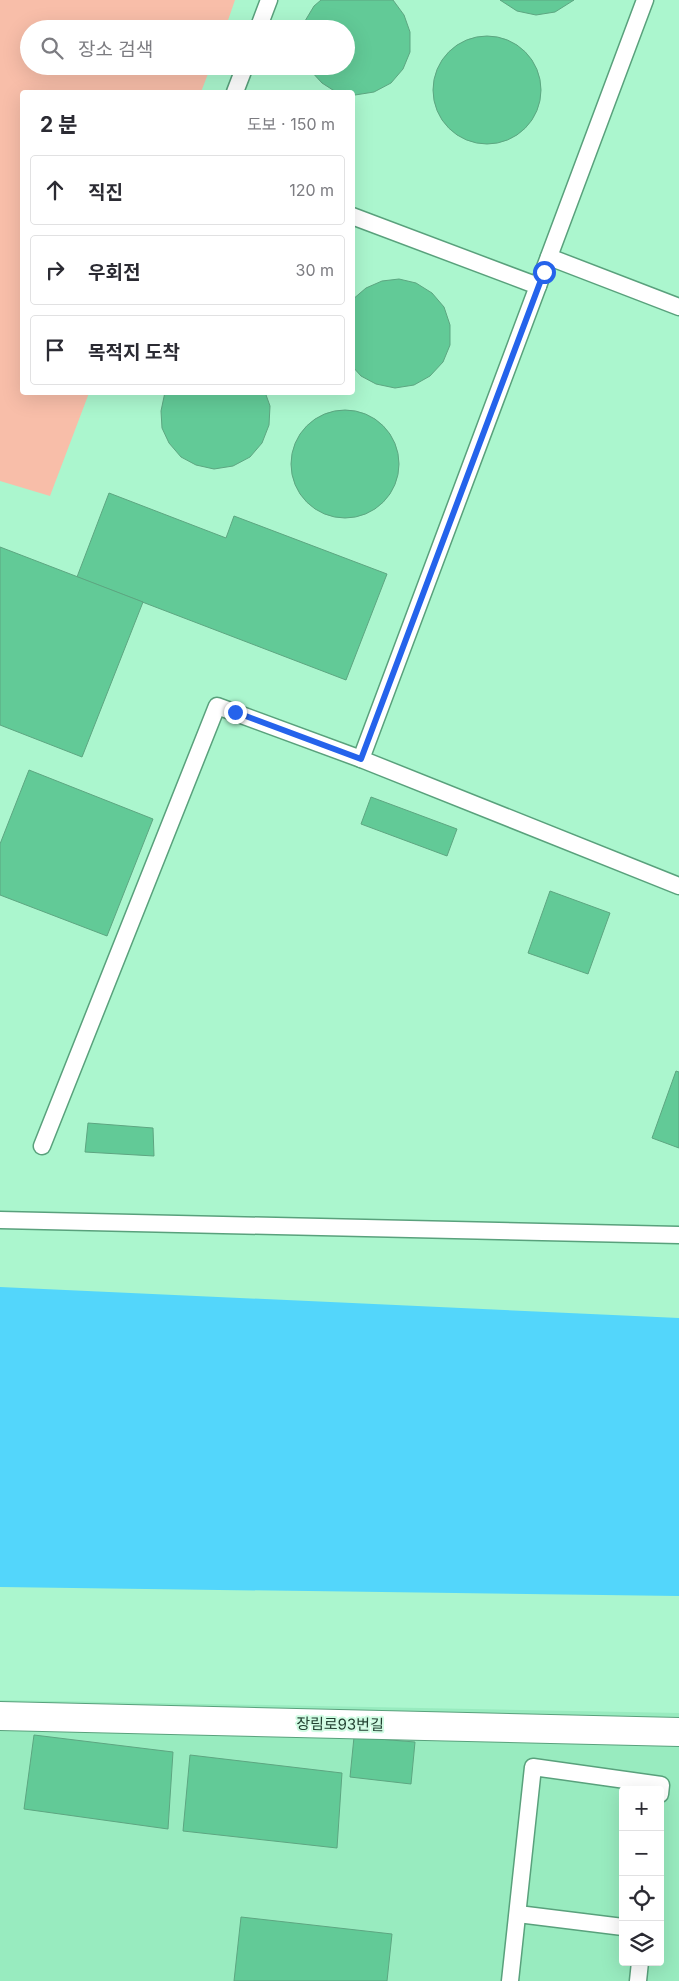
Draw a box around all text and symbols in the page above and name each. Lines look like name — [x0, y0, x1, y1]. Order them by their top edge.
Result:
search box — [20, 20, 355, 75]
icon: search — [38, 34, 66, 62]
text: 장소 검색 — [78, 38, 153, 61]
text: 2 분 — [40, 112, 78, 137]
text: 도보 · 150 m — [247, 114, 335, 134]
icon: ahead — [41, 176, 69, 204]
text: 120 m — [289, 180, 334, 200]
text: 직진 — [88, 181, 123, 204]
icon: right — [41, 256, 69, 284]
text: 30 m — [296, 260, 334, 280]
text: 우회전 — [88, 261, 140, 284]
route start — [533, 261, 556, 284]
icon: arrive — [41, 336, 69, 364]
text: 목적지 도착 — [88, 341, 180, 364]
route end — [224, 701, 247, 724]
street label: 장림로93번길 — [296, 1714, 384, 1734]
map controls — [619, 1786, 664, 1966]
button: + — [619, 1786, 664, 1831]
button: − — [619, 1831, 664, 1876]
button: locate — [619, 1876, 664, 1921]
button: layers — [619, 1921, 664, 1966]

